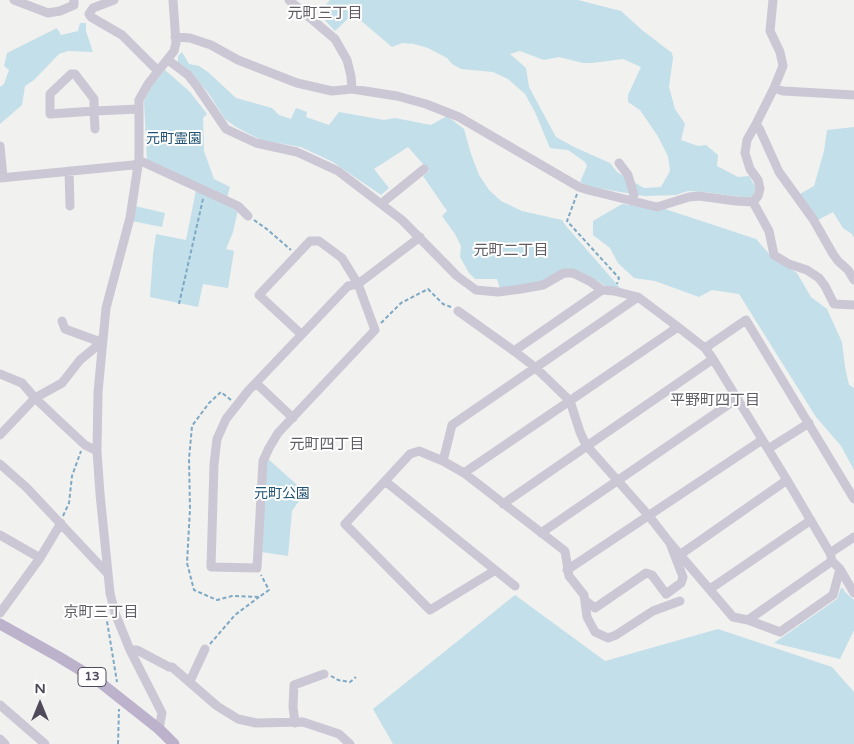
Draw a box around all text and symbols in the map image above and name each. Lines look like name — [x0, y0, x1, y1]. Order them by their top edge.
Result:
district label: 元町三丁目 — [288, 5, 362, 23]
park label: 元町霊園 — [146, 131, 202, 147]
district label: 元町二丁目 — [474, 242, 548, 260]
district label: 平野町四丁目 — [670, 392, 760, 410]
district label: 元町四丁目 — [290, 436, 364, 454]
park label: 元町公園 — [254, 486, 310, 502]
district label: 京町三丁目 — [64, 604, 138, 622]
road number: 13 — [78, 668, 106, 686]
north arrow — [15, 679, 65, 729]
text: N — [34, 680, 46, 697]

